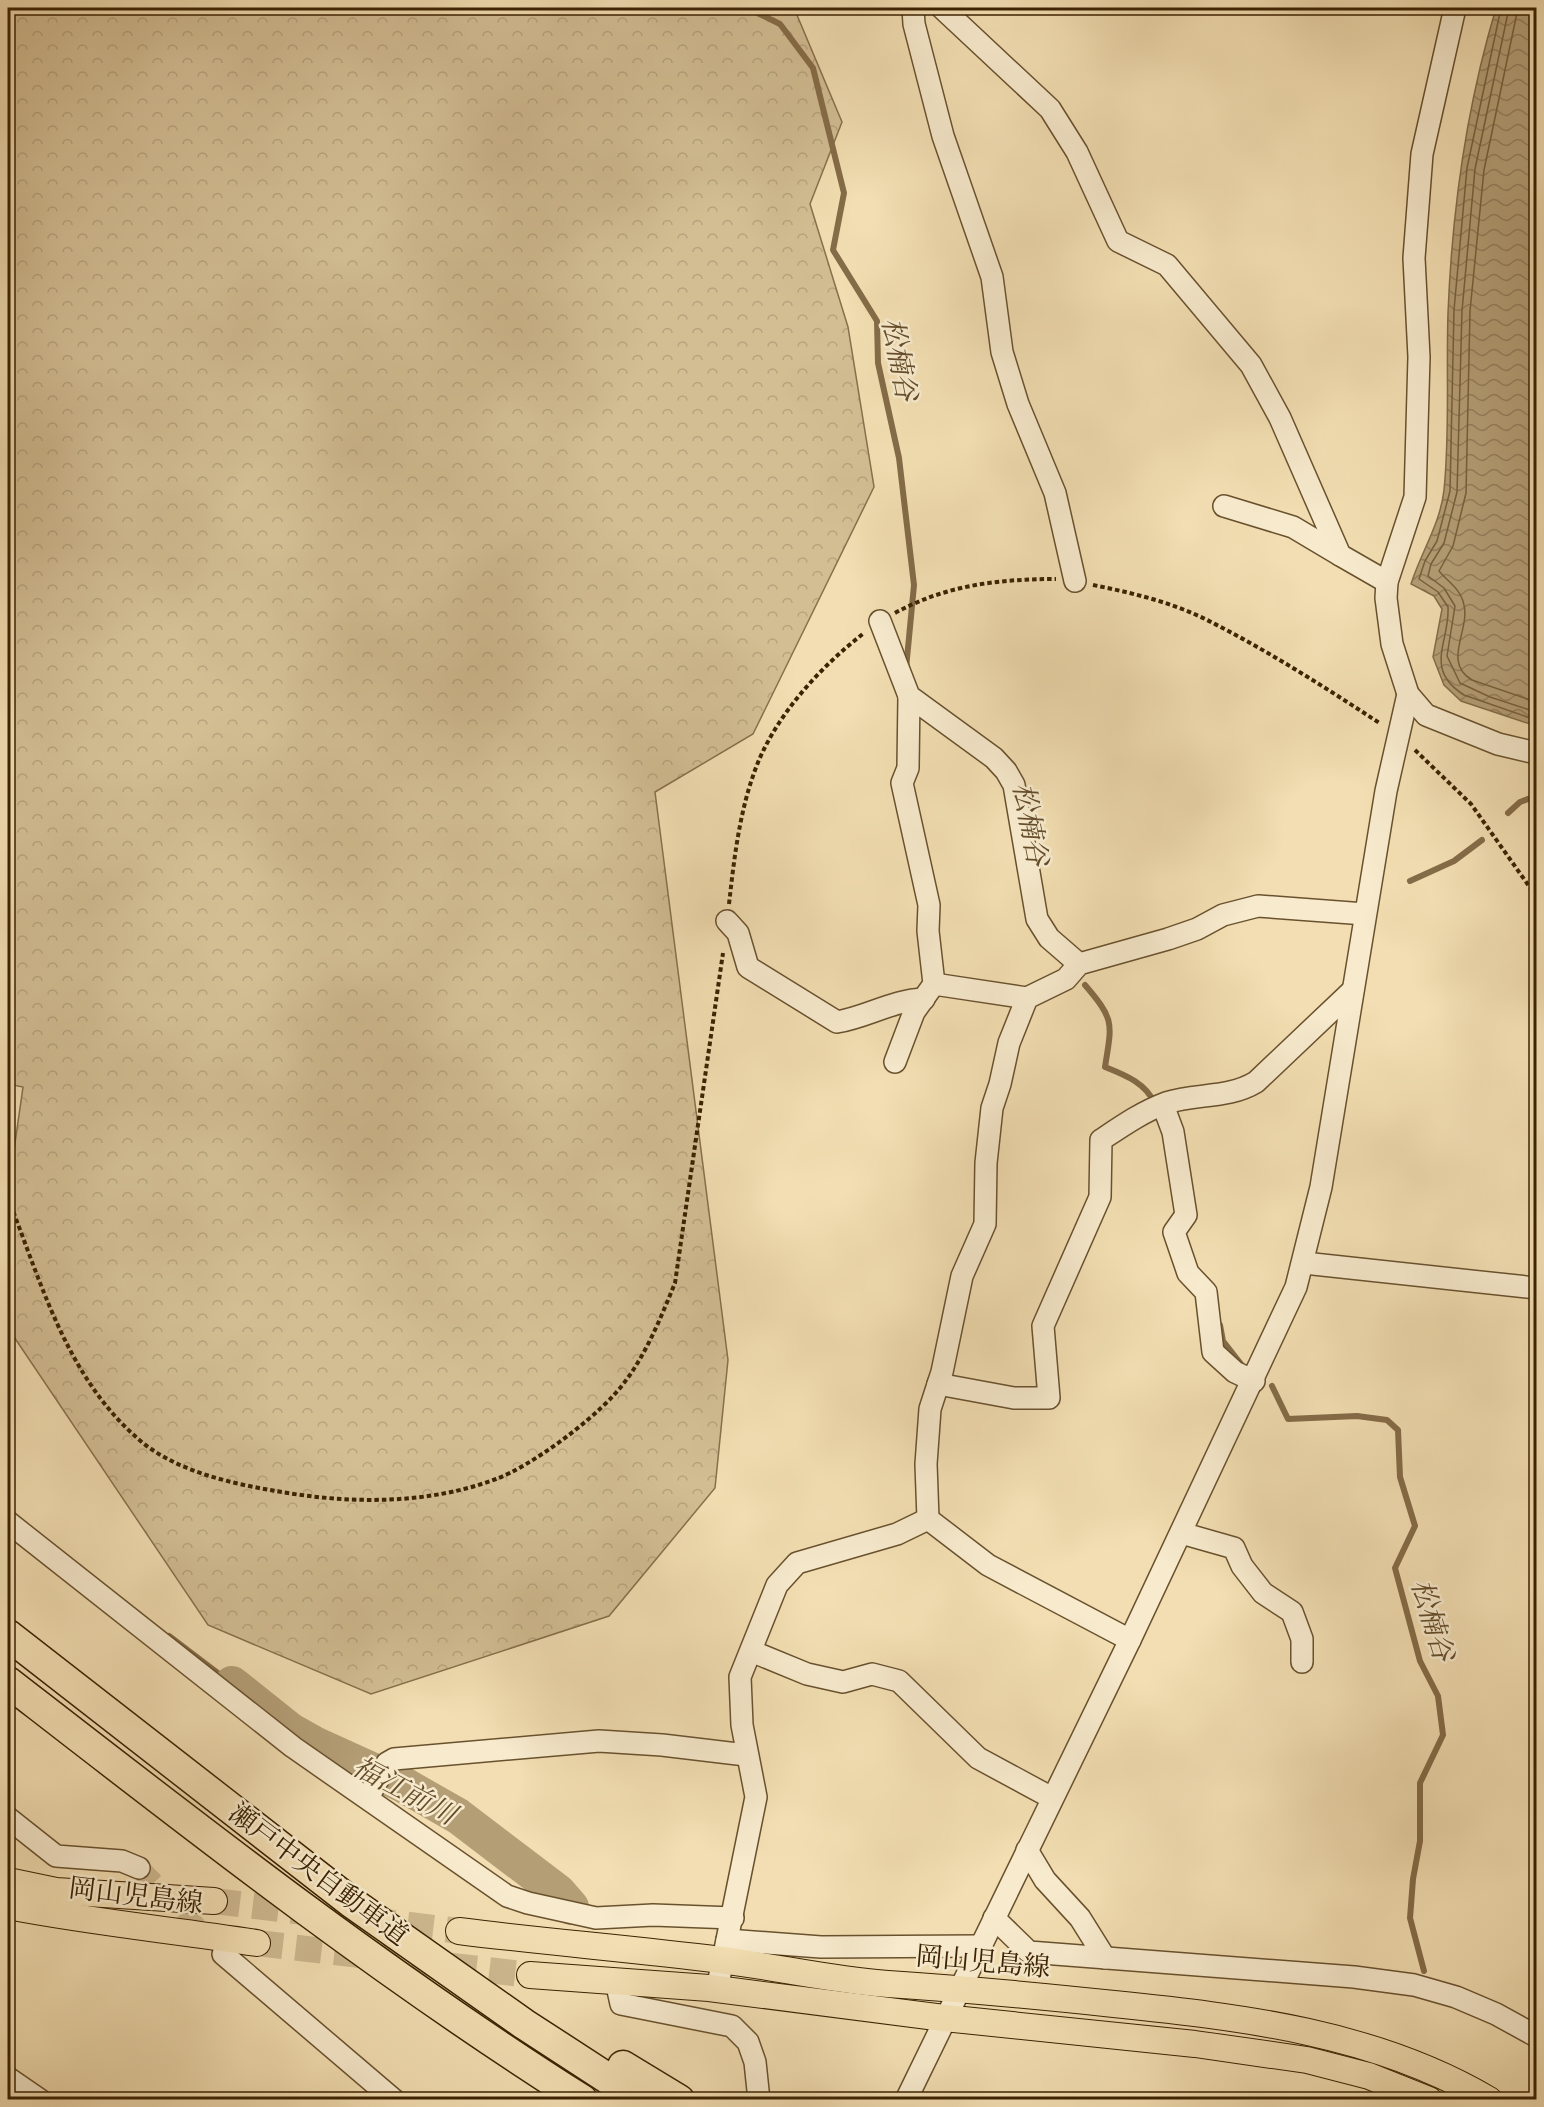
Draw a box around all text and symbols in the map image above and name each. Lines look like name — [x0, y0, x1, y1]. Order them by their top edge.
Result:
water label: 松楠谷 — [874, 314, 926, 406]
water label: 松楠谷 — [1005, 779, 1057, 871]
water label: 松楠谷 — [1404, 1575, 1463, 1667]
water label: 福江前川 — [347, 1748, 466, 1834]
street label: 瀬戸中央自動車道 — [222, 1795, 416, 1953]
street label: 岡山児島線 — [67, 1869, 205, 1921]
street label: 岡山児島線 — [914, 1938, 1052, 1984]

